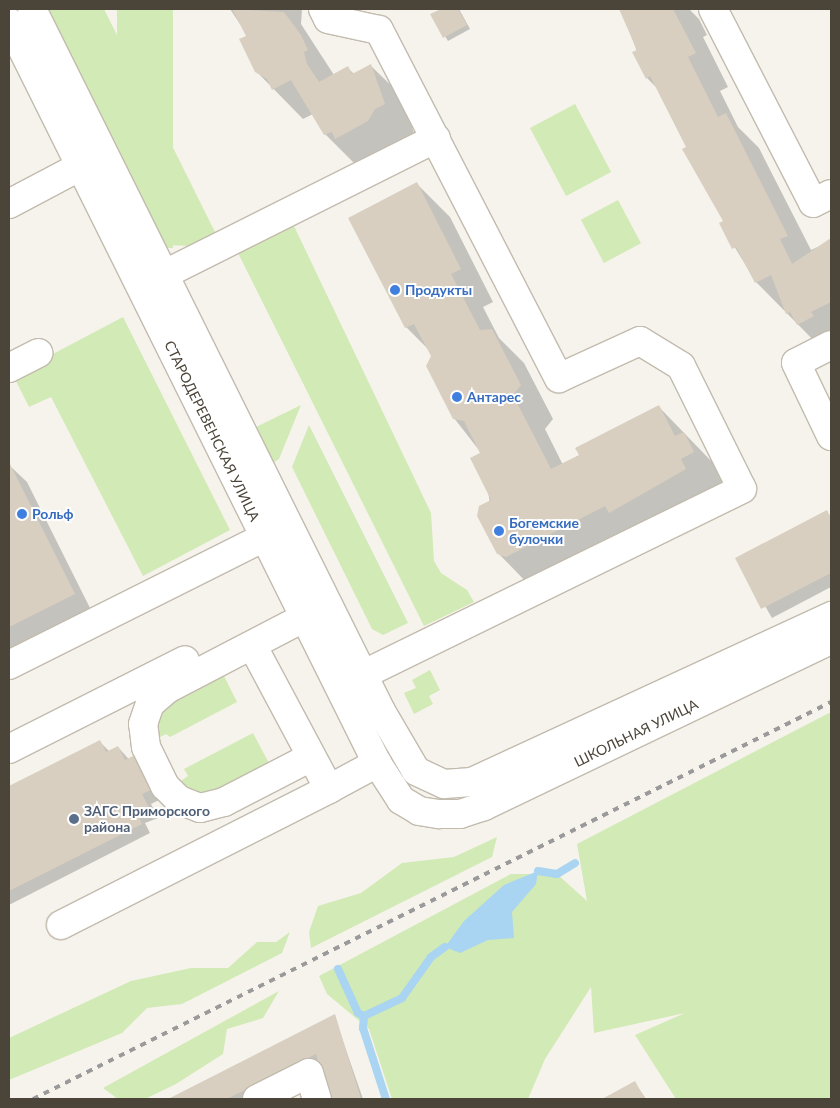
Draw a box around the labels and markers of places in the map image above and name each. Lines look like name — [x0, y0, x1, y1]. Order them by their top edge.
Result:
place label: Продукты — [405, 282, 472, 298]
marker: Продукты — [389, 284, 401, 296]
place label: Антарес — [467, 389, 521, 405]
marker: Антарес — [451, 391, 463, 403]
place label: Рольф — [32, 506, 74, 522]
marker: Рольф — [16, 508, 28, 520]
place label: Богемские булочки — [509, 515, 579, 548]
marker: Богемские булочки — [493, 525, 505, 537]
place label: ЗАГС Приморского района — [84, 803, 210, 836]
marker: ЗАГС Приморского района — [68, 813, 80, 825]

